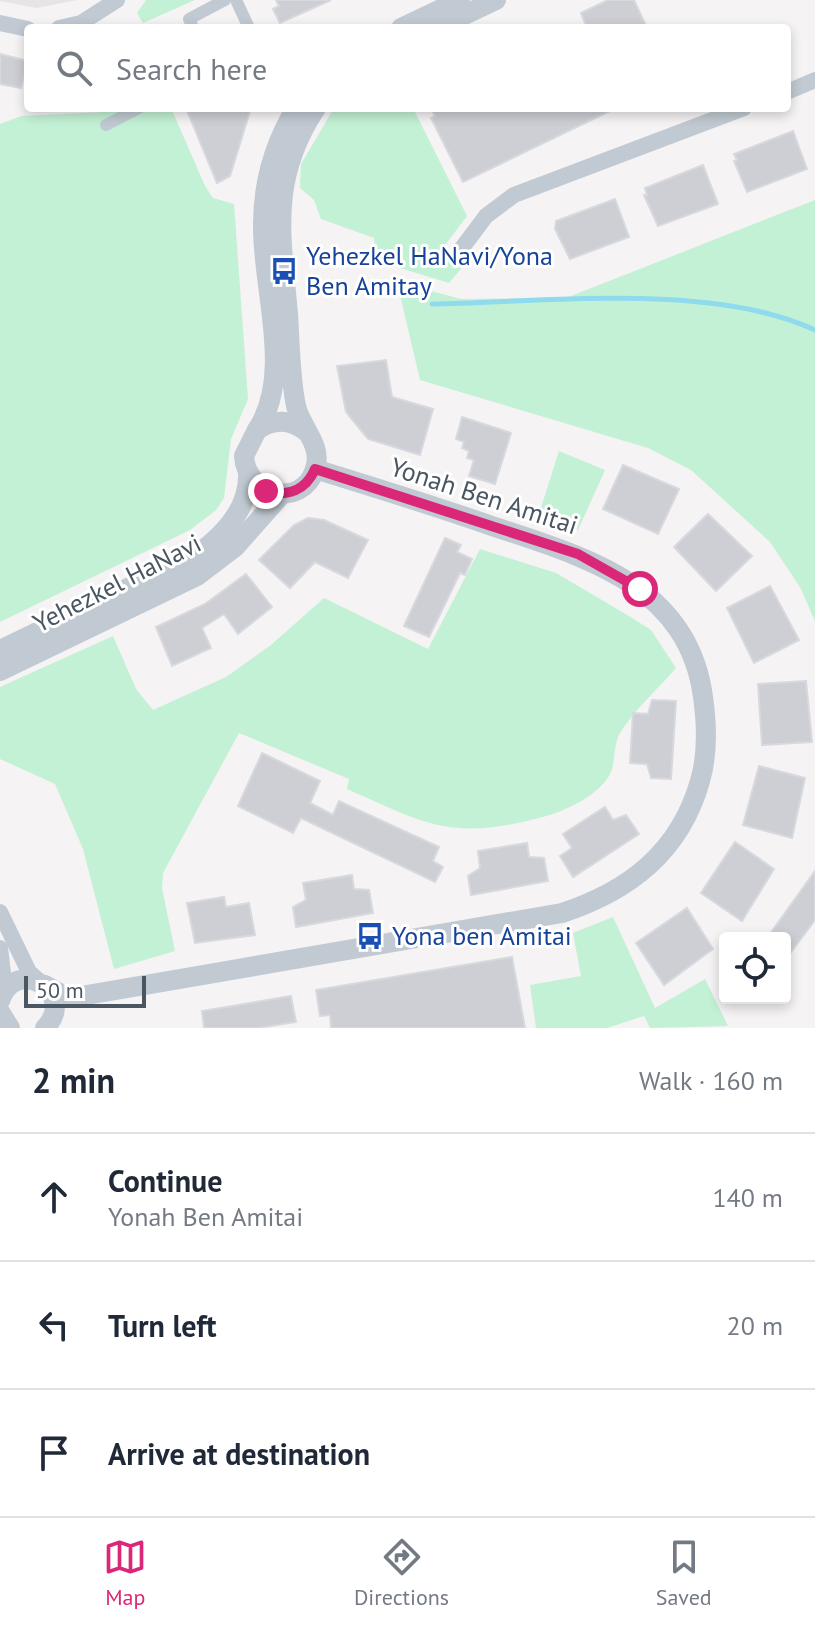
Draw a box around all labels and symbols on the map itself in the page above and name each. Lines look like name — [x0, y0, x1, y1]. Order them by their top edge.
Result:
place label: Yehezkel HaNavi/Yona Ben Amitay — [306, 239, 553, 302]
bus stop icon: Yehezkel HaNavi/Yona Ben Amitay — [269, 256, 299, 286]
street label: Yonah Ben Amitai — [386, 450, 582, 541]
route end — [248, 473, 284, 509]
street label: Yehezkel HaNavi — [27, 526, 206, 639]
route start — [622, 571, 658, 607]
place label: Yona ben Amitai — [392, 919, 572, 952]
bus stop icon: Yona ben Amitai — [355, 921, 385, 951]
scale bar — [24, 972, 146, 1008]

